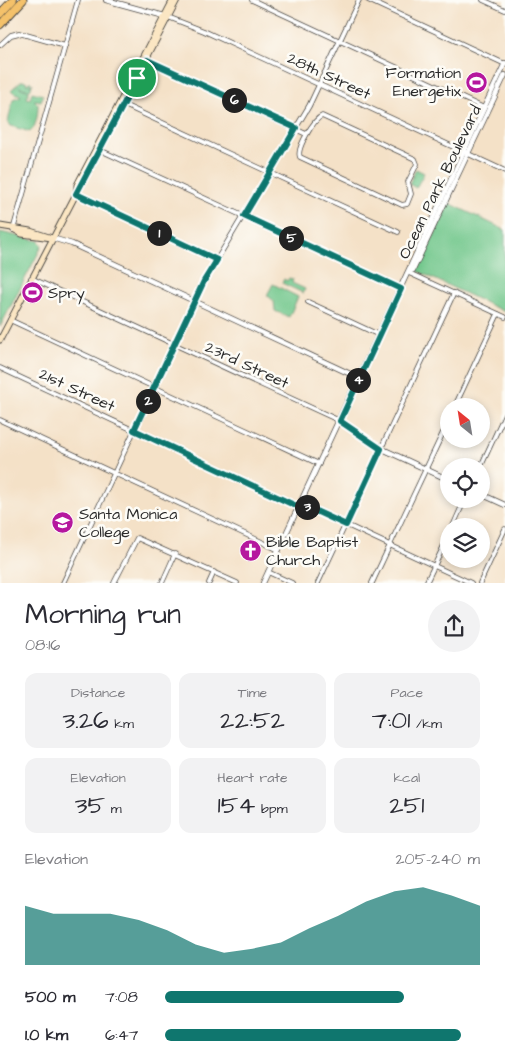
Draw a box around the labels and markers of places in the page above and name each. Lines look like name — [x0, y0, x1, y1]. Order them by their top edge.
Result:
pin — [116, 57, 158, 99]
place label: Formation Energetix — [386, 62, 461, 103]
sports icon: Formation Energetix — [465, 70, 489, 94]
pin: 6 — [222, 88, 246, 112]
pin: 1 — [146, 220, 172, 246]
pin: 5 — [278, 226, 304, 250]
sports icon: Spry — [20, 281, 44, 305]
place label: Spry — [48, 282, 85, 305]
pin: 4 — [346, 368, 370, 392]
pin: 2 — [136, 388, 160, 414]
pin: 3 — [294, 494, 320, 520]
place label: Santa Monica College — [79, 503, 177, 544]
school or university icon: Santa Monica College — [51, 511, 75, 535]
place label: Bible Baptist Church — [266, 531, 359, 571]
church icon: Bible Baptist Church — [238, 539, 262, 563]

